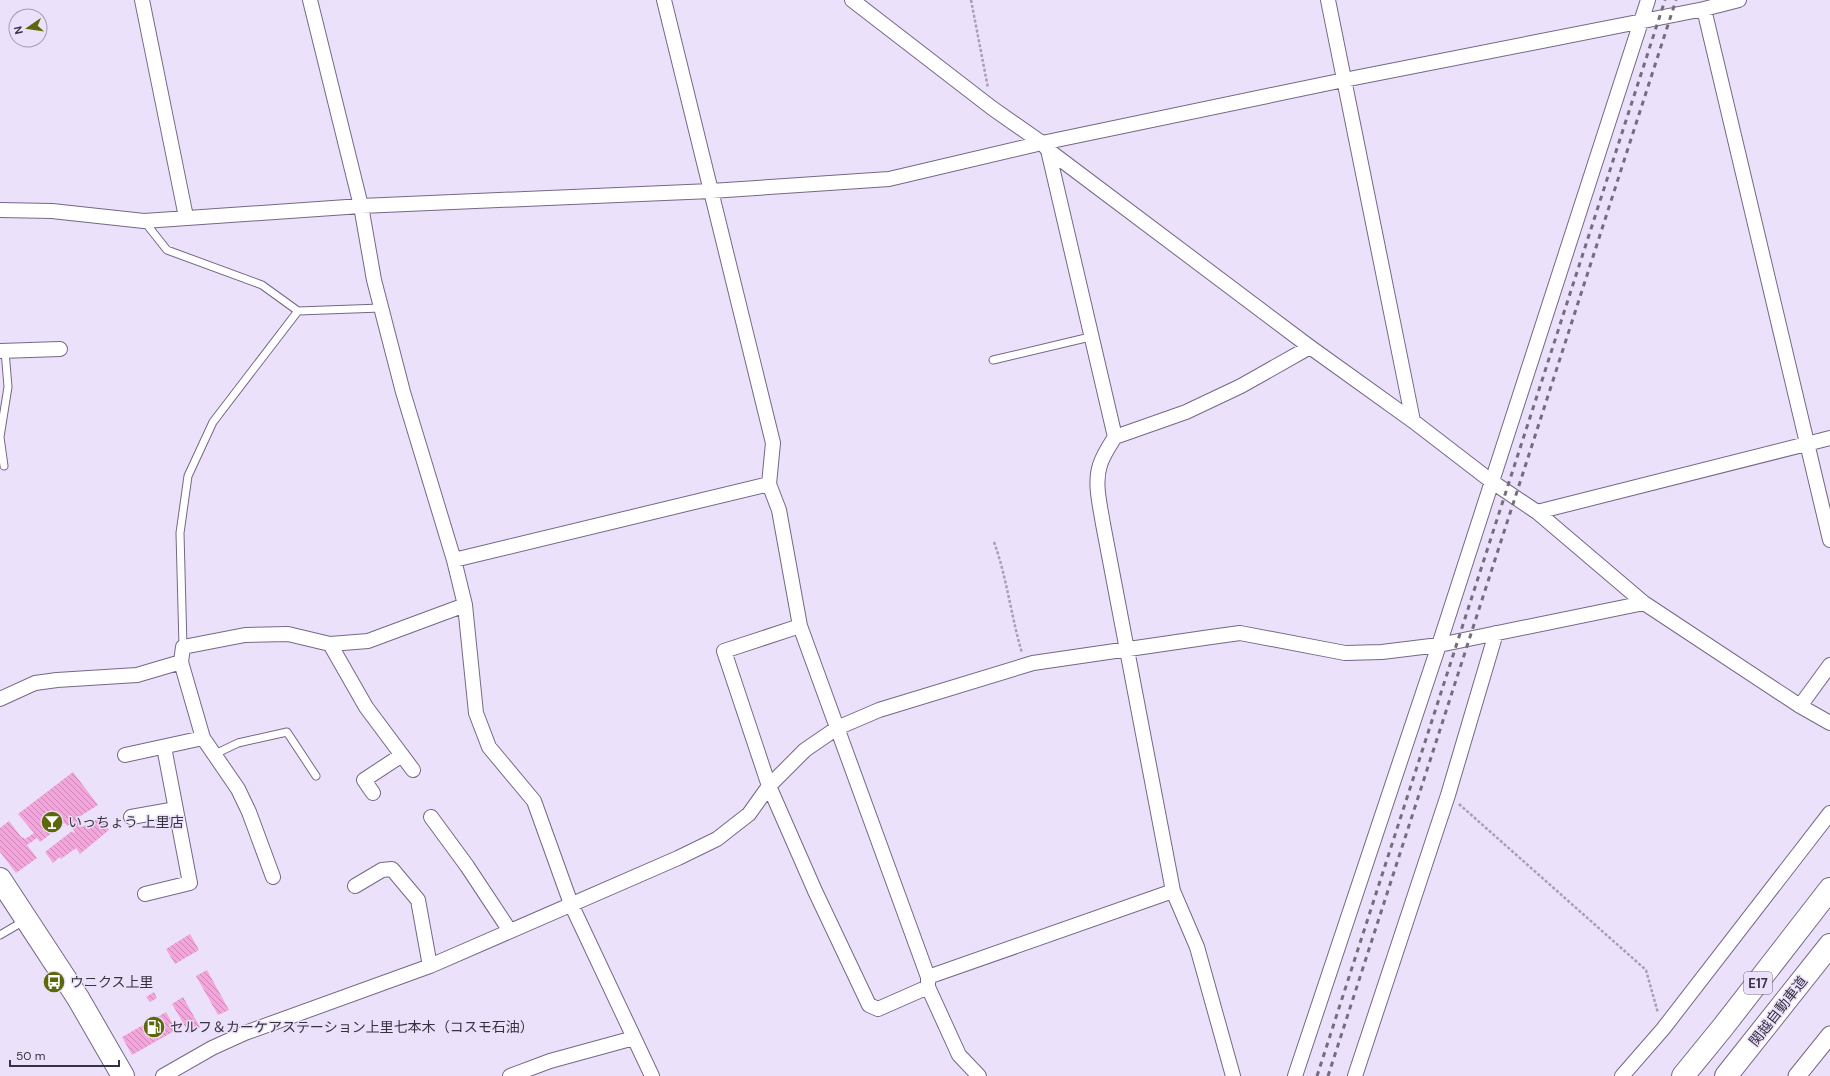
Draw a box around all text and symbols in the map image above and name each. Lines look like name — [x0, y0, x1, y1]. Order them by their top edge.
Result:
north arrow — [8, 8, 48, 48]
text: N — [11, 25, 26, 36]
bar icon: いっちょう 上里店 — [39, 809, 65, 835]
place label: いっちょう 上里店 — [68, 813, 184, 831]
bus stop icon: ウニクス上里 — [41, 969, 67, 995]
road number: E17 — [1744, 972, 1772, 994]
street label: 関越自動車道 — [1745, 972, 1811, 1050]
place label: ウニクス上里 — [70, 973, 154, 991]
fuel station icon: セルフ＆カーケアステーション上里七本木（コスモ石油） — [141, 1014, 167, 1040]
place label: セルフ＆カーケアステーション上里七本木（コスモ石油） — [170, 1018, 534, 1036]
scale bar — [10, 1042, 119, 1068]
text: 50 m — [16, 1048, 45, 1064]

